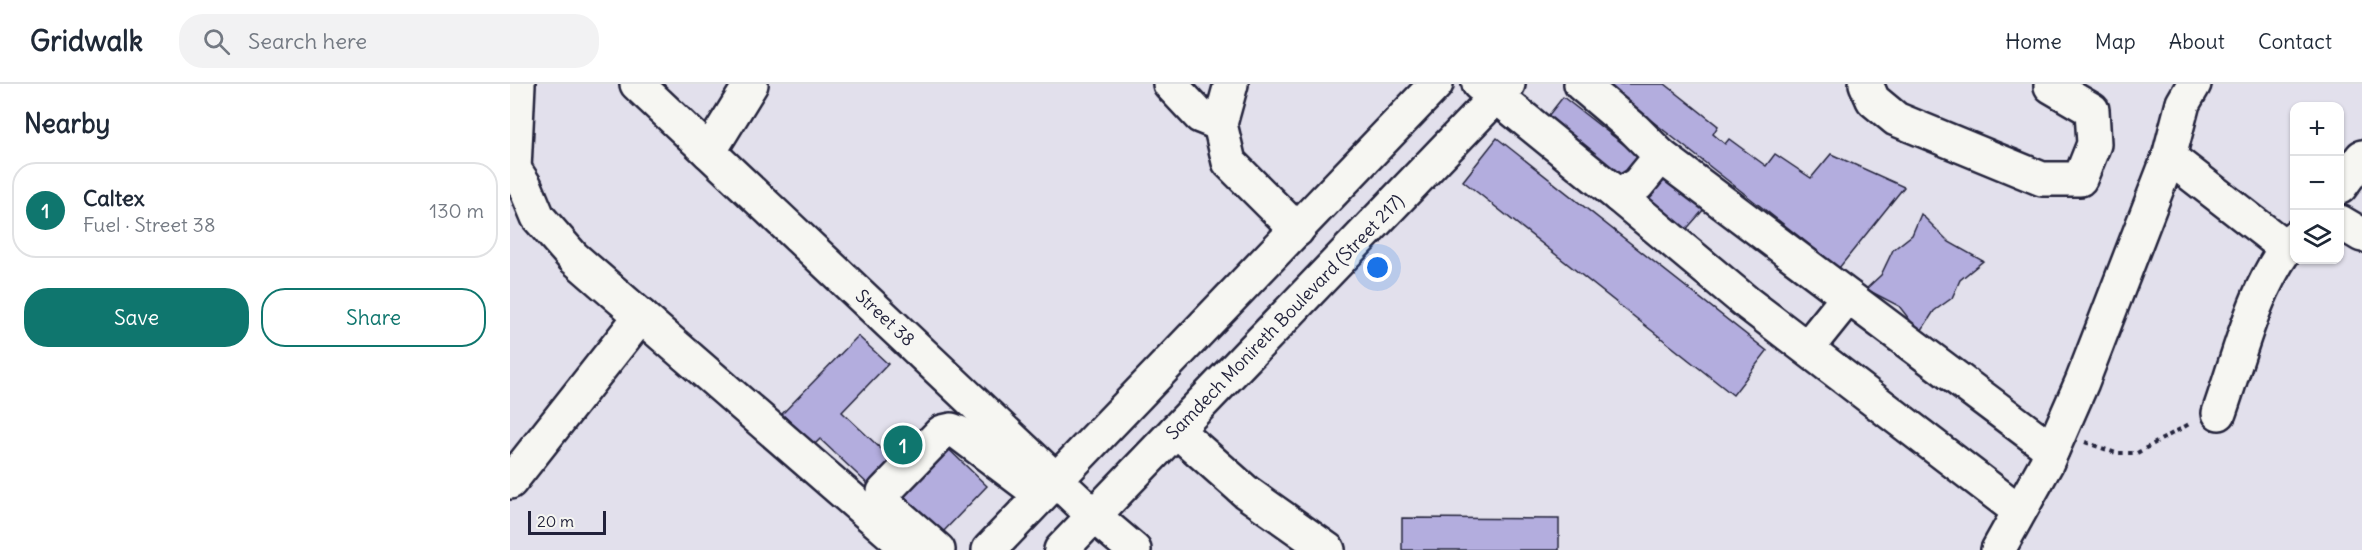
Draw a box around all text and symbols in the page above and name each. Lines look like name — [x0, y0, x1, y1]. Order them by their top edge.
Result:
search box — [179, 14, 599, 68]
text: Gridwalk — [30, 23, 143, 59]
icon: search — [200, 25, 233, 58]
text: Search here — [248, 27, 367, 55]
text: Home — [2005, 28, 2062, 55]
text: Map — [2095, 28, 2136, 55]
text: About — [2169, 28, 2225, 55]
text: Contact — [2258, 28, 2332, 55]
map controls — [2290, 102, 2344, 264]
button: + — [2290, 102, 2344, 156]
text: Nearby — [24, 107, 110, 140]
button: − — [2290, 156, 2344, 210]
text: Caltex — [83, 184, 145, 212]
street label: Samdech Monireth Boulevard (Street 217) — [1161, 189, 1408, 444]
text: 1 — [42, 198, 49, 223]
text: 130 m — [429, 198, 484, 223]
button: layers — [2290, 210, 2344, 264]
text: Fuel · Street 38 — [83, 212, 215, 237]
your location — [1363, 253, 1392, 282]
street label: Street 38 — [851, 284, 920, 351]
button: Save — [24, 288, 249, 347]
button: Share — [261, 288, 486, 347]
pin: 1 — [884, 422, 922, 468]
scale bar — [528, 508, 606, 536]
text: 20 m — [537, 511, 574, 531]

